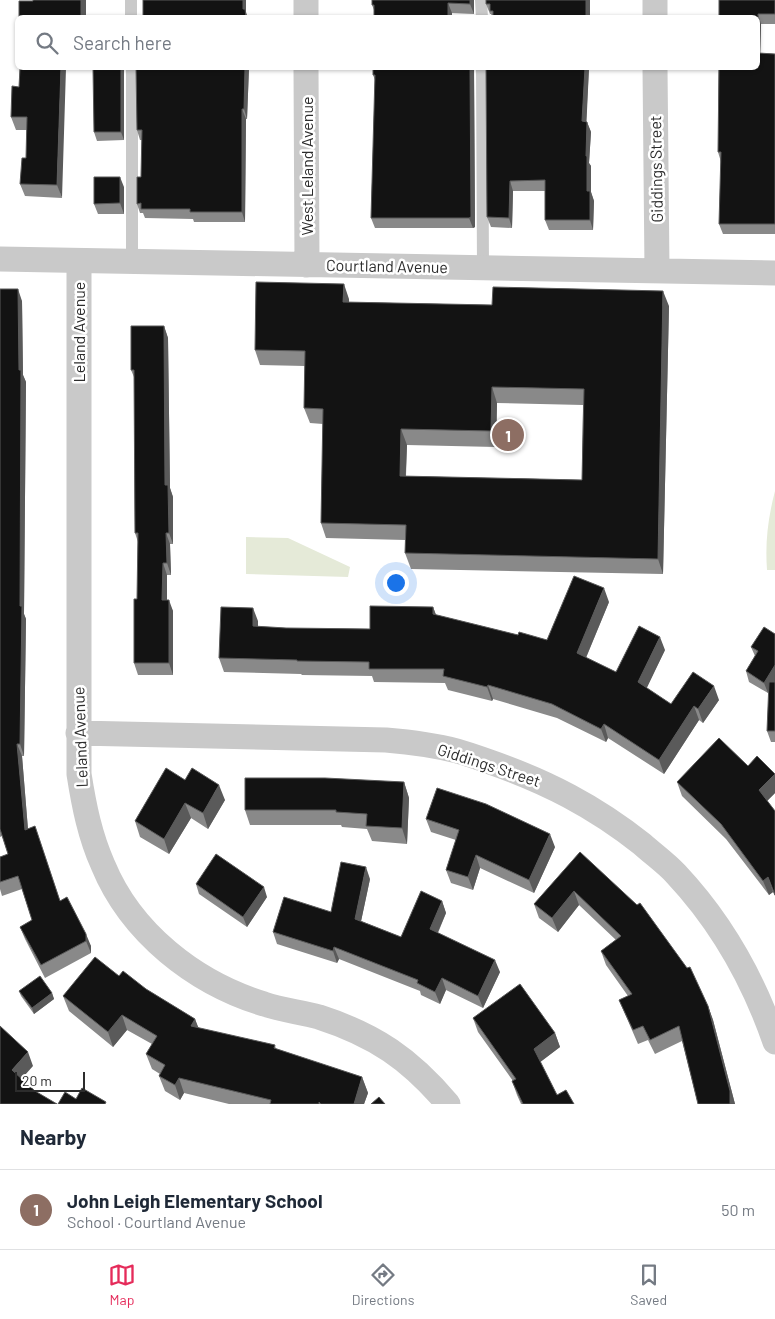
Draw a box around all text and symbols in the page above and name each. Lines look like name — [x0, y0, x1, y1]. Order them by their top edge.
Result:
search box — [15, 15, 760, 70]
icon: search — [33, 29, 61, 57]
text: Search here — [73, 31, 172, 54]
street label: West Leland Avenue — [297, 96, 316, 236]
street label: Giddings Street — [645, 115, 666, 223]
street label: Courtland Avenue — [326, 255, 448, 276]
street label: Leland Avenue — [69, 282, 88, 382]
pin: 1 — [492, 416, 524, 454]
your location — [383, 570, 409, 596]
street label: Leland Avenue — [68, 686, 91, 788]
street label: Giddings Street — [435, 739, 543, 790]
scale bar — [15, 1069, 85, 1092]
text: 20 m — [22, 1072, 52, 1089]
text: Nearby — [20, 1124, 86, 1149]
text: John Leigh Elementary School — [67, 1189, 323, 1212]
text: 1 — [33, 1200, 39, 1219]
text: 50 m — [721, 1200, 755, 1219]
text: School · Courtland Avenue — [67, 1212, 246, 1231]
tab: Map — [108, 1261, 136, 1308]
tab: Directions — [352, 1261, 414, 1308]
tab: Saved — [630, 1261, 667, 1308]

